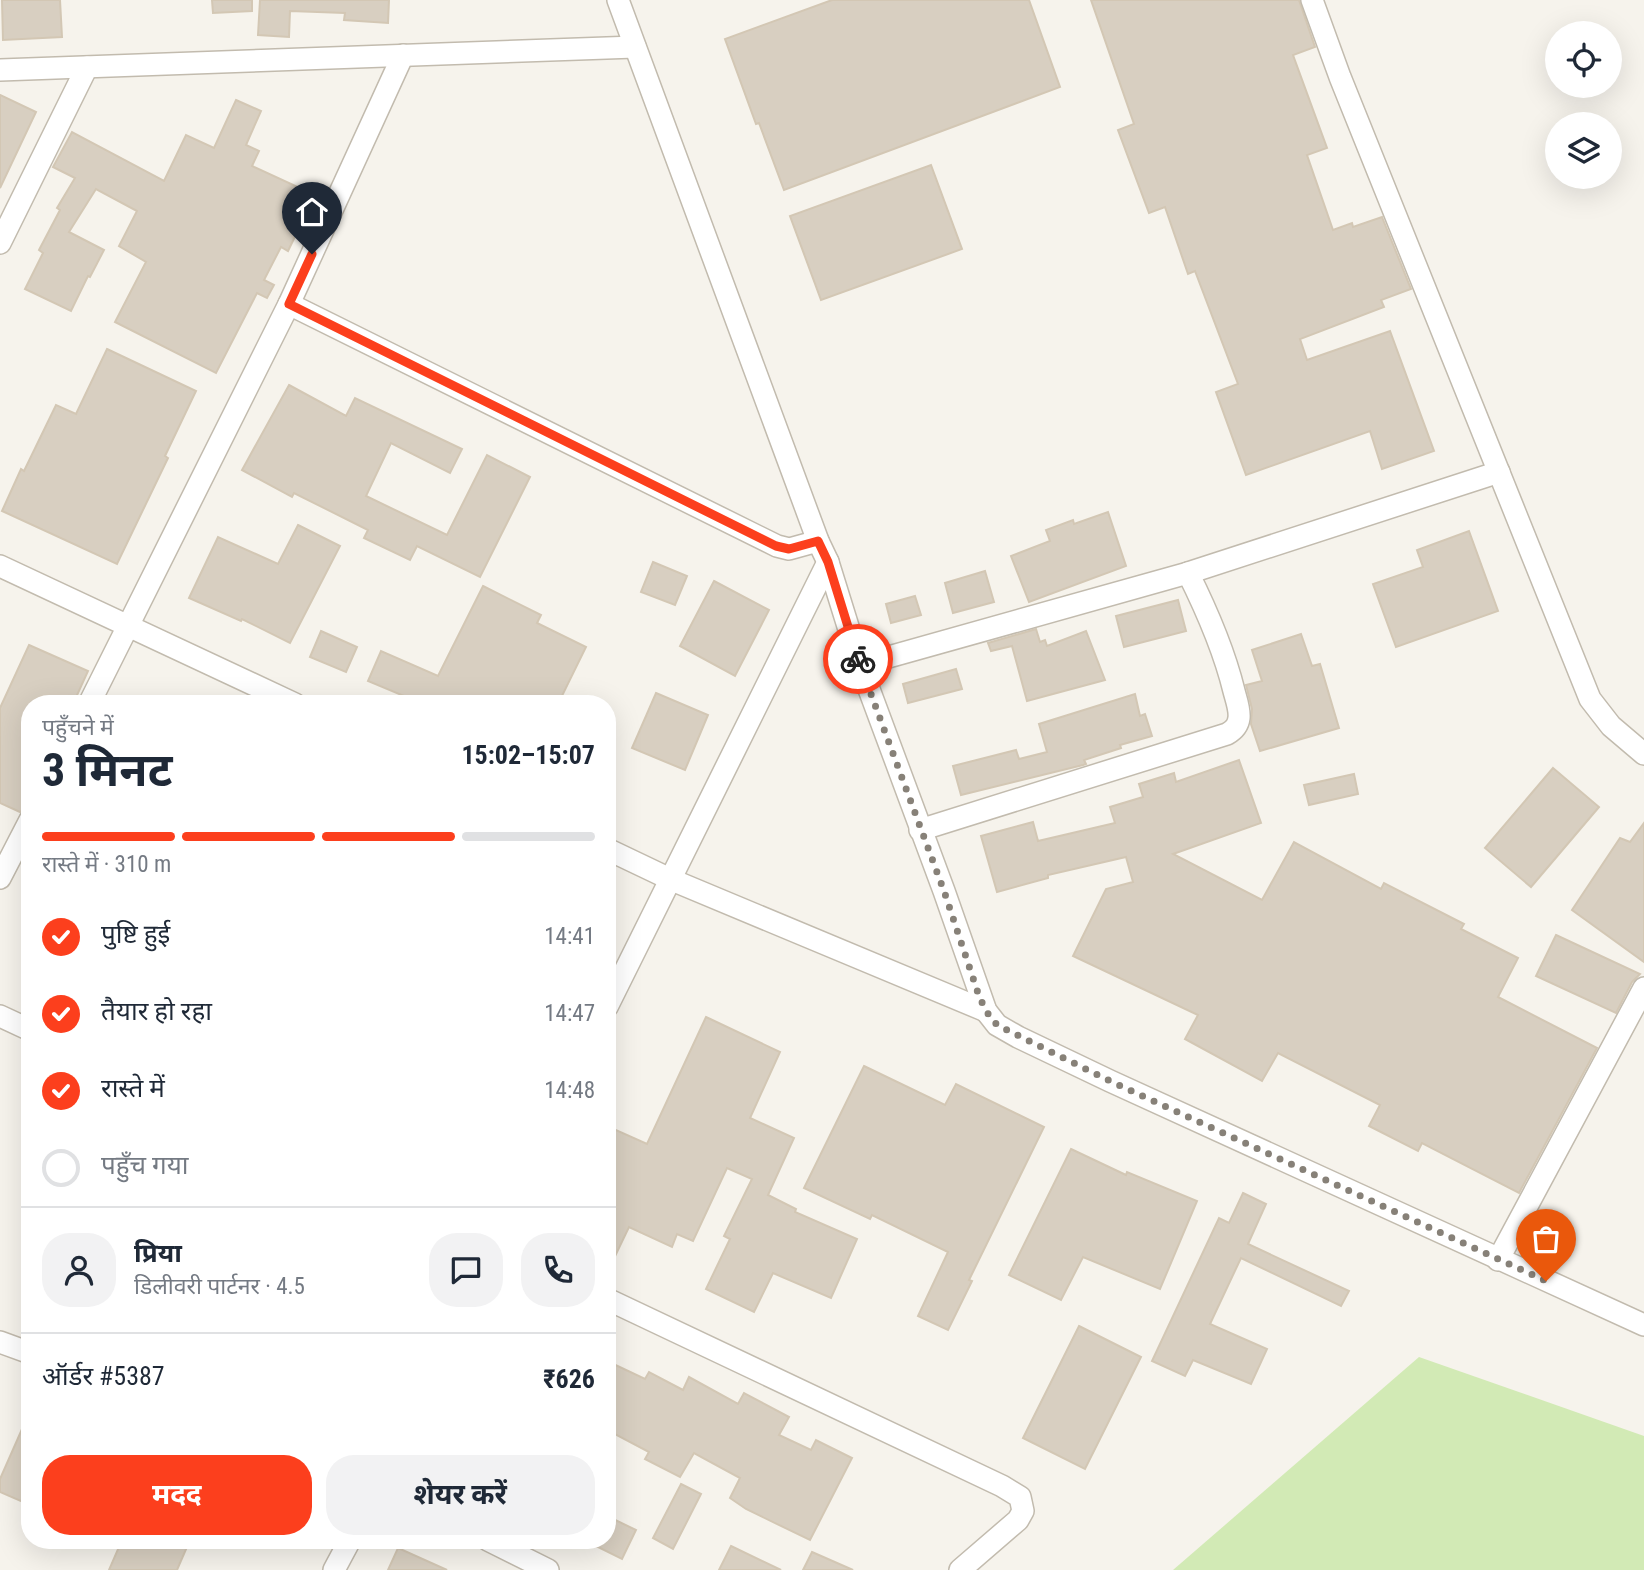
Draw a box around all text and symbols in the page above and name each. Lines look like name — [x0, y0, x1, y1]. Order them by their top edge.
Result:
map controls — [1545, 21, 1622, 189]
button: locate — [1545, 21, 1622, 98]
button: layers — [1545, 112, 1622, 189]
pin — [282, 182, 342, 254]
icon: home — [293, 193, 331, 231]
courier — [823, 624, 893, 694]
icon: bike — [839, 640, 877, 678]
text: पहुँचने में — [42, 714, 114, 741]
text: 15:02–15:07 — [461, 740, 595, 770]
text: 3 मिनट — [42, 743, 172, 797]
text: रास्ते में · 310 m — [42, 851, 171, 878]
icon: check — [42, 918, 80, 956]
text: पुष्टि हुई — [101, 919, 170, 949]
text: 14:41 — [544, 923, 595, 950]
icon: check — [42, 995, 80, 1033]
text: तैयार हो रहा — [101, 996, 212, 1026]
text: 14:47 — [544, 1000, 595, 1027]
icon: check — [42, 1072, 80, 1110]
text: रास्ते में — [101, 1073, 165, 1103]
text: 14:48 — [544, 1077, 595, 1104]
text: पहुँच गया — [101, 1150, 189, 1180]
pin — [1516, 1209, 1576, 1281]
icon: bag — [1527, 1220, 1565, 1258]
button: person — [42, 1233, 116, 1307]
button: chat — [429, 1233, 503, 1307]
button: phone — [521, 1233, 595, 1307]
text: प्रिया — [134, 1238, 182, 1268]
text: डिलीवरी पार्टनर · 4.5 — [134, 1273, 305, 1300]
text: ऑर्डर #5387 — [42, 1361, 165, 1391]
text: ₹626 — [543, 1364, 595, 1394]
button: मदद — [42, 1455, 312, 1535]
button: शेयर करें — [326, 1455, 595, 1535]

